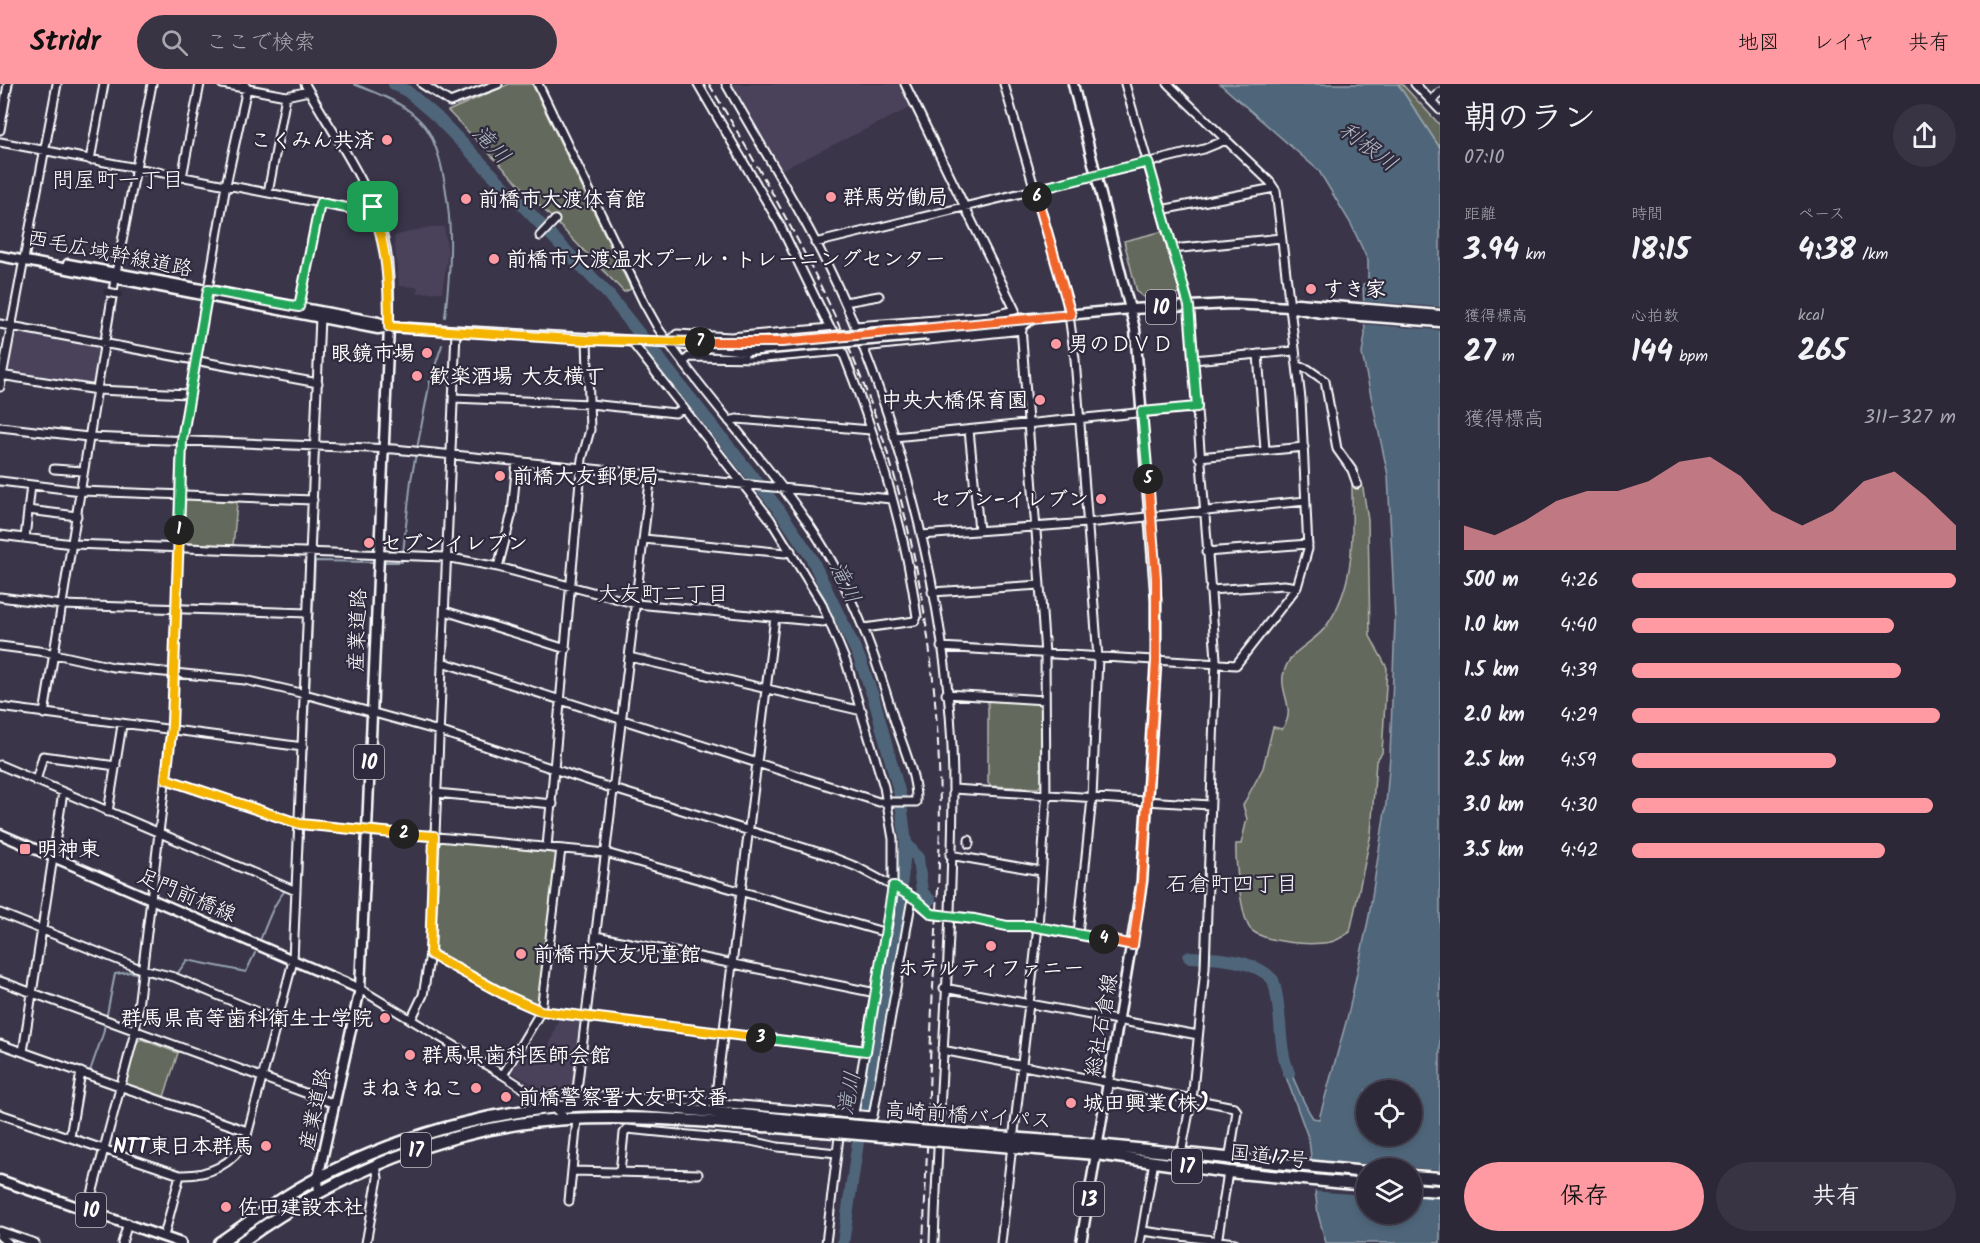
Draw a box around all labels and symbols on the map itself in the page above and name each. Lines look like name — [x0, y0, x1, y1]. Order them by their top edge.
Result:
water label: 利根川 — [1331, 114, 1404, 182]
water label: 滝川 — [462, 118, 518, 174]
place label: こくみん共済 — [250, 125, 375, 158]
marker: こくみん共済 — [380, 133, 394, 147]
district label: 問屋町一丁目 — [52, 164, 184, 199]
pin — [347, 181, 398, 232]
place label: 群馬労働局 — [843, 182, 948, 215]
pin: 6 — [1022, 182, 1052, 212]
place label: 前橋市大渡体育館 — [478, 184, 646, 217]
marker: 群馬労働局 — [824, 190, 838, 204]
marker: 前橋市大渡体育館 — [459, 192, 473, 206]
street label: 西毛広域幹線道路 — [24, 222, 195, 287]
place label: 前橋市大渡温水プール・トレーニングセンター — [506, 244, 946, 277]
marker: 前橋市大渡温水プール・トレーニングセンター — [487, 252, 501, 266]
place label: すき家 — [1323, 274, 1386, 307]
marker: すき家 — [1304, 282, 1318, 296]
road number: 10 — [1146, 290, 1176, 324]
pin: 7 — [685, 327, 715, 357]
place label: 男のＤＶＤ — [1068, 329, 1173, 362]
marker: 男のＤＶＤ — [1049, 337, 1063, 351]
place label: 眼鏡市場 — [331, 338, 415, 371]
marker: 眼鏡市場 — [420, 346, 434, 360]
place label: 歓楽酒場 大友横丁 — [429, 361, 605, 394]
marker: 歓楽酒場 大友横丁 — [410, 369, 424, 383]
place label: 中央大橋保育園 — [881, 385, 1028, 418]
marker: 中央大橋保育園 — [1033, 393, 1047, 407]
place label: 前橋大友郵便局 — [512, 461, 659, 494]
pin: 5 — [1133, 464, 1163, 494]
marker: 前橋大友郵便局 — [493, 469, 507, 483]
place label: セブン-イレブン — [931, 484, 1089, 517]
marker: セブン-イレブン — [1094, 492, 1108, 506]
pin: 1 — [164, 515, 194, 545]
place label: セブンイレブン — [381, 528, 528, 561]
marker: セブンイレブン — [362, 536, 376, 550]
water label: 滝川 — [818, 556, 869, 611]
district label: 大友町二丁目 — [597, 578, 729, 613]
street label: 産業道路 — [341, 588, 376, 673]
road number: 10 — [354, 745, 384, 779]
pin: 2 — [389, 819, 419, 849]
place label: 明神東 — [37, 834, 100, 867]
marker: 明神東 — [18, 842, 32, 856]
street label: 足門前橋線 — [132, 861, 241, 932]
district label: 石倉町四丁目 — [1166, 868, 1298, 903]
pin: 4 — [1089, 924, 1119, 954]
place label: 前橋市大友児童館 — [533, 939, 701, 972]
marker: ホテルティファニー — [984, 939, 998, 953]
marker: 前橋市大友児童館 — [514, 947, 528, 961]
place label: ホテルティファニー — [898, 953, 1084, 986]
street label: 総社石倉線 — [1077, 971, 1128, 1080]
place label: 群馬県高等歯科衛生士学院 — [121, 1003, 373, 1036]
marker: 群馬県高等歯科衛生士学院 — [378, 1011, 392, 1025]
pin: 3 — [746, 1023, 776, 1053]
place label: 群馬県歯科医師会館 — [422, 1040, 611, 1073]
marker: 群馬県歯科医師会館 — [403, 1048, 417, 1062]
street label: 産業道路 — [292, 1065, 341, 1154]
water label: 滝川 — [829, 1069, 872, 1118]
place label: まねきねこ — [359, 1073, 464, 1106]
marker: まねきねこ — [469, 1081, 483, 1095]
place label: 前橋警察署大友町交番 — [518, 1082, 728, 1115]
place label: 城田興業(株) — [1083, 1088, 1209, 1121]
marker: 前橋警察署大友町交番 — [499, 1090, 513, 1104]
street label: 高崎前橋バイパス — [883, 1094, 1053, 1139]
marker: 城田興業(株) — [1064, 1096, 1078, 1110]
place label: NTT東日本群馬 — [113, 1131, 254, 1164]
road number: 17 — [401, 1133, 431, 1167]
street label: 国道17号 — [1228, 1137, 1310, 1178]
marker: NTT東日本群馬 — [259, 1139, 273, 1153]
road number: 17 — [1172, 1149, 1202, 1183]
road number: 13 — [1074, 1182, 1104, 1216]
place label: 佐田建設本社 — [238, 1192, 364, 1225]
road number: 10 — [76, 1193, 106, 1227]
marker: 佐田建設本社 — [219, 1200, 233, 1214]

